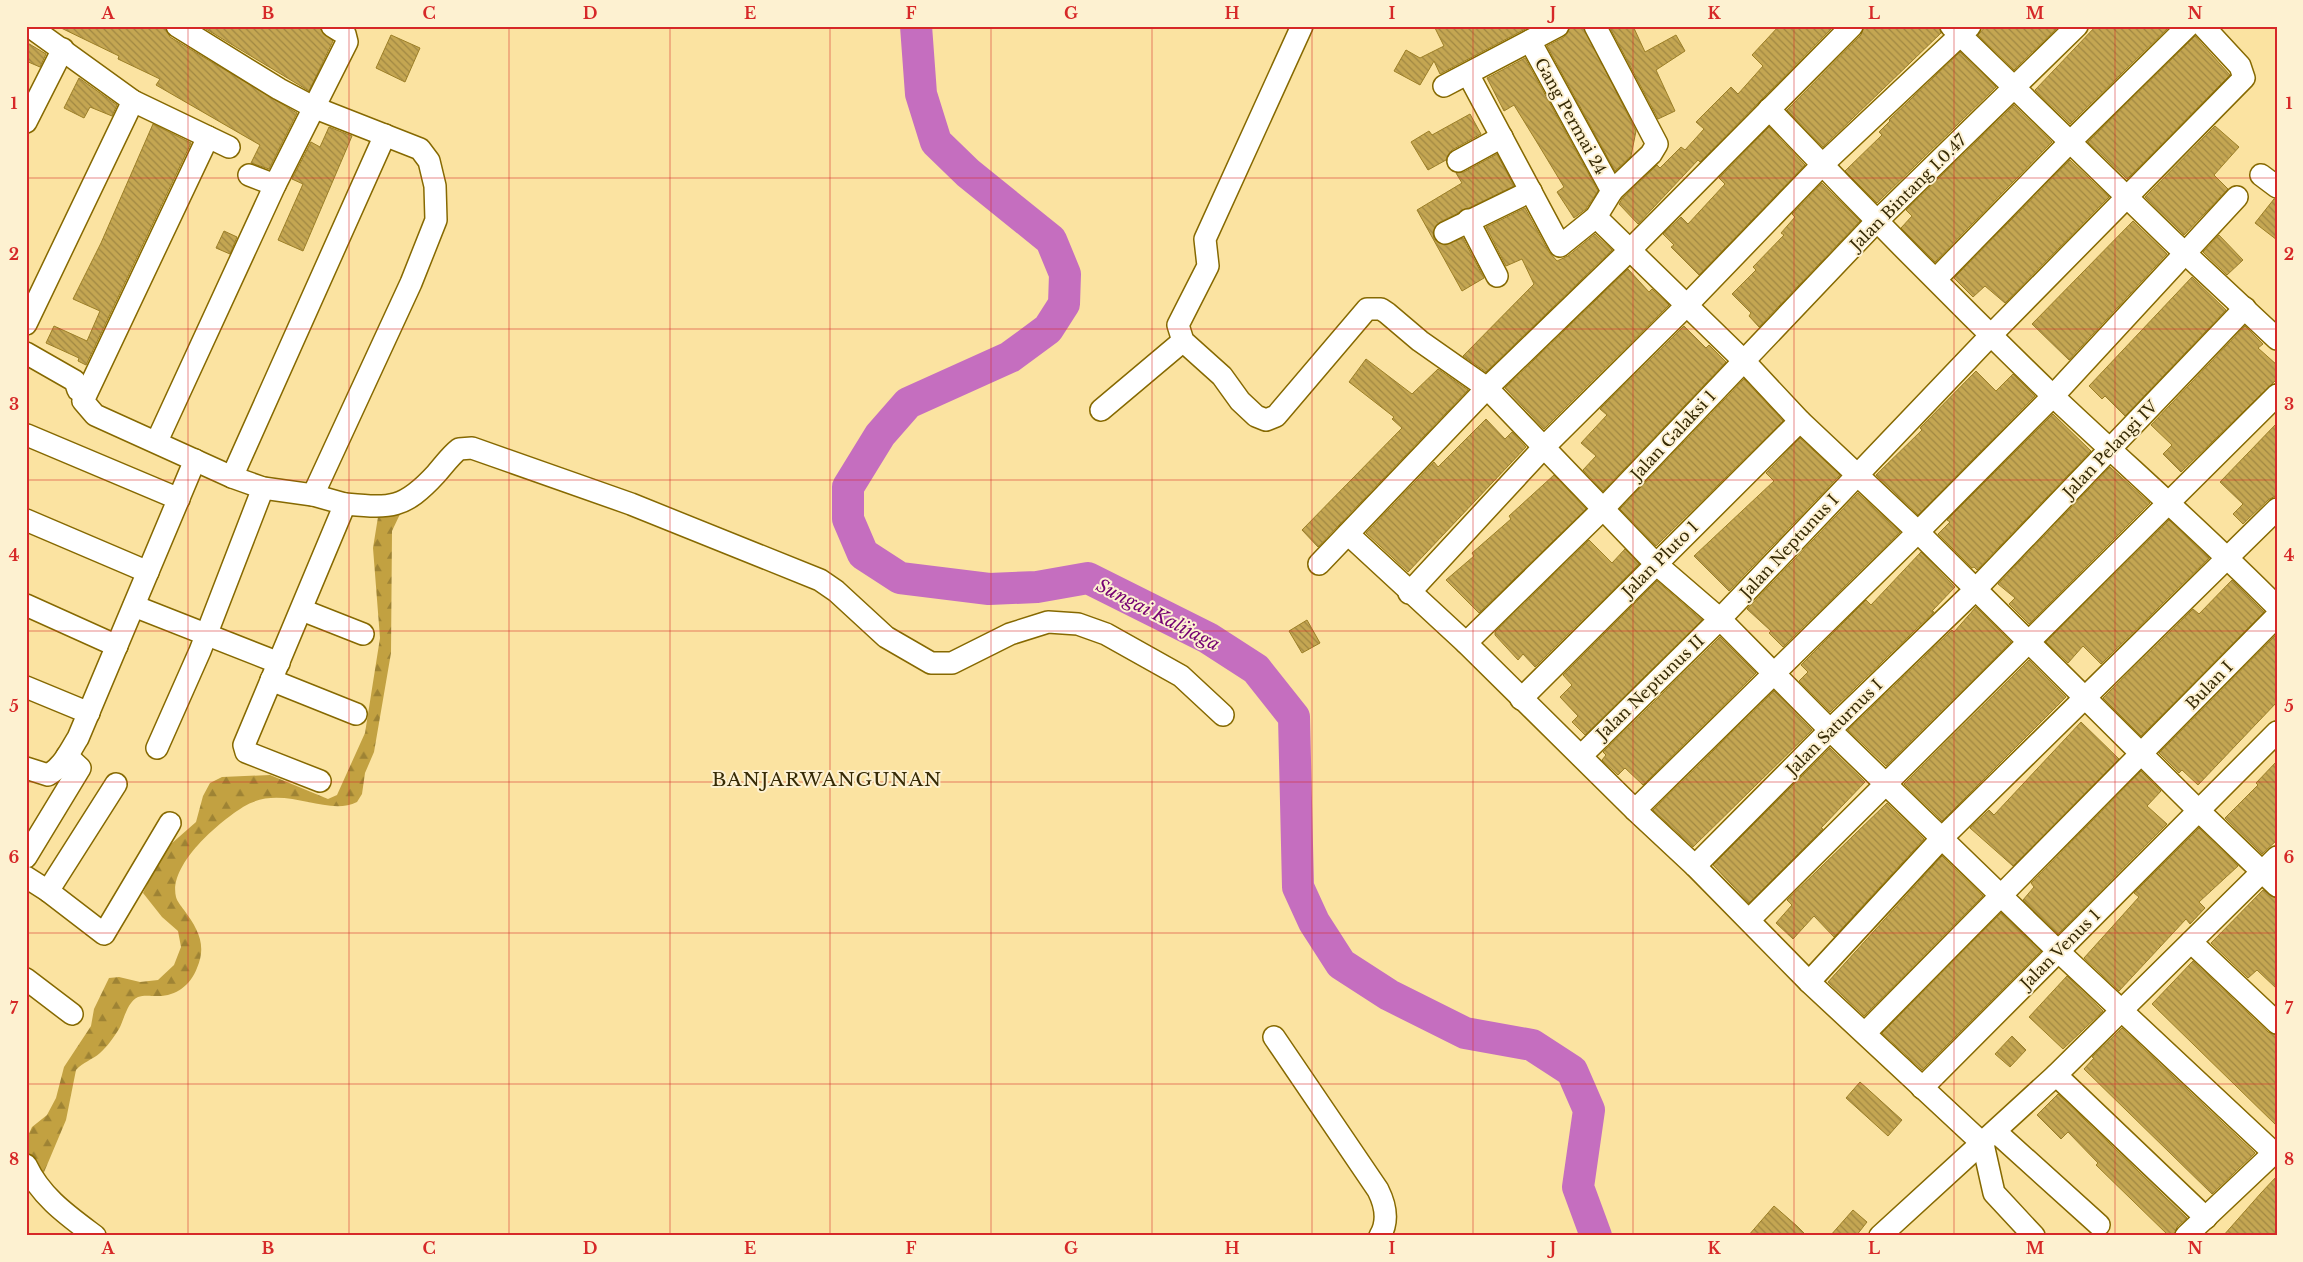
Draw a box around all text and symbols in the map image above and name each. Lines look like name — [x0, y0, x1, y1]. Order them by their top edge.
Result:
text: A — [101, 3, 116, 23]
text: B — [262, 3, 275, 23]
text: C — [422, 3, 436, 23]
text: D — [583, 3, 597, 23]
text: E — [744, 3, 756, 23]
text: F — [905, 3, 917, 23]
text: G — [1064, 3, 1078, 23]
text: H — [1224, 3, 1240, 23]
text: I — [1389, 3, 1396, 23]
text: J — [1547, 3, 1556, 23]
text: K — [1707, 3, 1721, 23]
text: L — [1868, 3, 1880, 23]
text: M — [2026, 3, 2044, 23]
text: N — [2187, 3, 2203, 23]
street label: Gang Permai 24 — [1531, 54, 1611, 178]
text: 1 — [11, 93, 18, 113]
text: 1 — [2286, 93, 2293, 113]
street label: Jalan Bintang I.0.47 — [1844, 129, 1971, 256]
text: 2 — [9, 244, 19, 264]
text: 2 — [2284, 244, 2294, 264]
street label: Jalan Galaksi 1 — [1625, 386, 1720, 486]
text: 3 — [9, 394, 19, 414]
text: 3 — [2284, 394, 2294, 414]
street label: Jalan Pelangi IV — [2057, 396, 2162, 503]
street label: Jalan Neptunus I — [1734, 490, 1842, 604]
street label: Jalan Pluto 1 — [1616, 517, 1702, 603]
text: 4 — [9, 545, 19, 565]
text: 4 — [2284, 545, 2294, 565]
water label: Sungai Kalijaga — [1093, 574, 1223, 656]
street label: Jalan Neptunus II — [1591, 630, 1708, 745]
street label: Bulan I — [2181, 657, 2237, 713]
street label: Jalan Saturnus I — [1780, 675, 1886, 781]
text: 5 — [9, 696, 19, 716]
text: 5 — [2284, 696, 2294, 716]
district label: BANJARWANGUNAN — [712, 768, 942, 791]
text: 6 — [9, 847, 20, 867]
text: 6 — [2284, 847, 2295, 867]
street label: Jalan Venus 1 — [2014, 905, 2104, 995]
text: 7 — [10, 998, 19, 1018]
text: 7 — [2285, 998, 2294, 1018]
text: 8 — [9, 1149, 19, 1169]
text: 8 — [2284, 1149, 2294, 1169]
text: A — [101, 1238, 116, 1258]
text: B — [262, 1238, 275, 1258]
text: C — [422, 1238, 436, 1258]
text: D — [583, 1238, 597, 1258]
text: E — [744, 1238, 756, 1258]
text: F — [905, 1238, 917, 1258]
text: G — [1064, 1238, 1078, 1258]
text: H — [1224, 1238, 1240, 1258]
text: I — [1389, 1238, 1396, 1258]
text: J — [1547, 1238, 1556, 1258]
text: K — [1707, 1238, 1721, 1258]
text: L — [1868, 1238, 1880, 1258]
text: M — [2026, 1238, 2044, 1258]
text: N — [2187, 1238, 2203, 1258]

